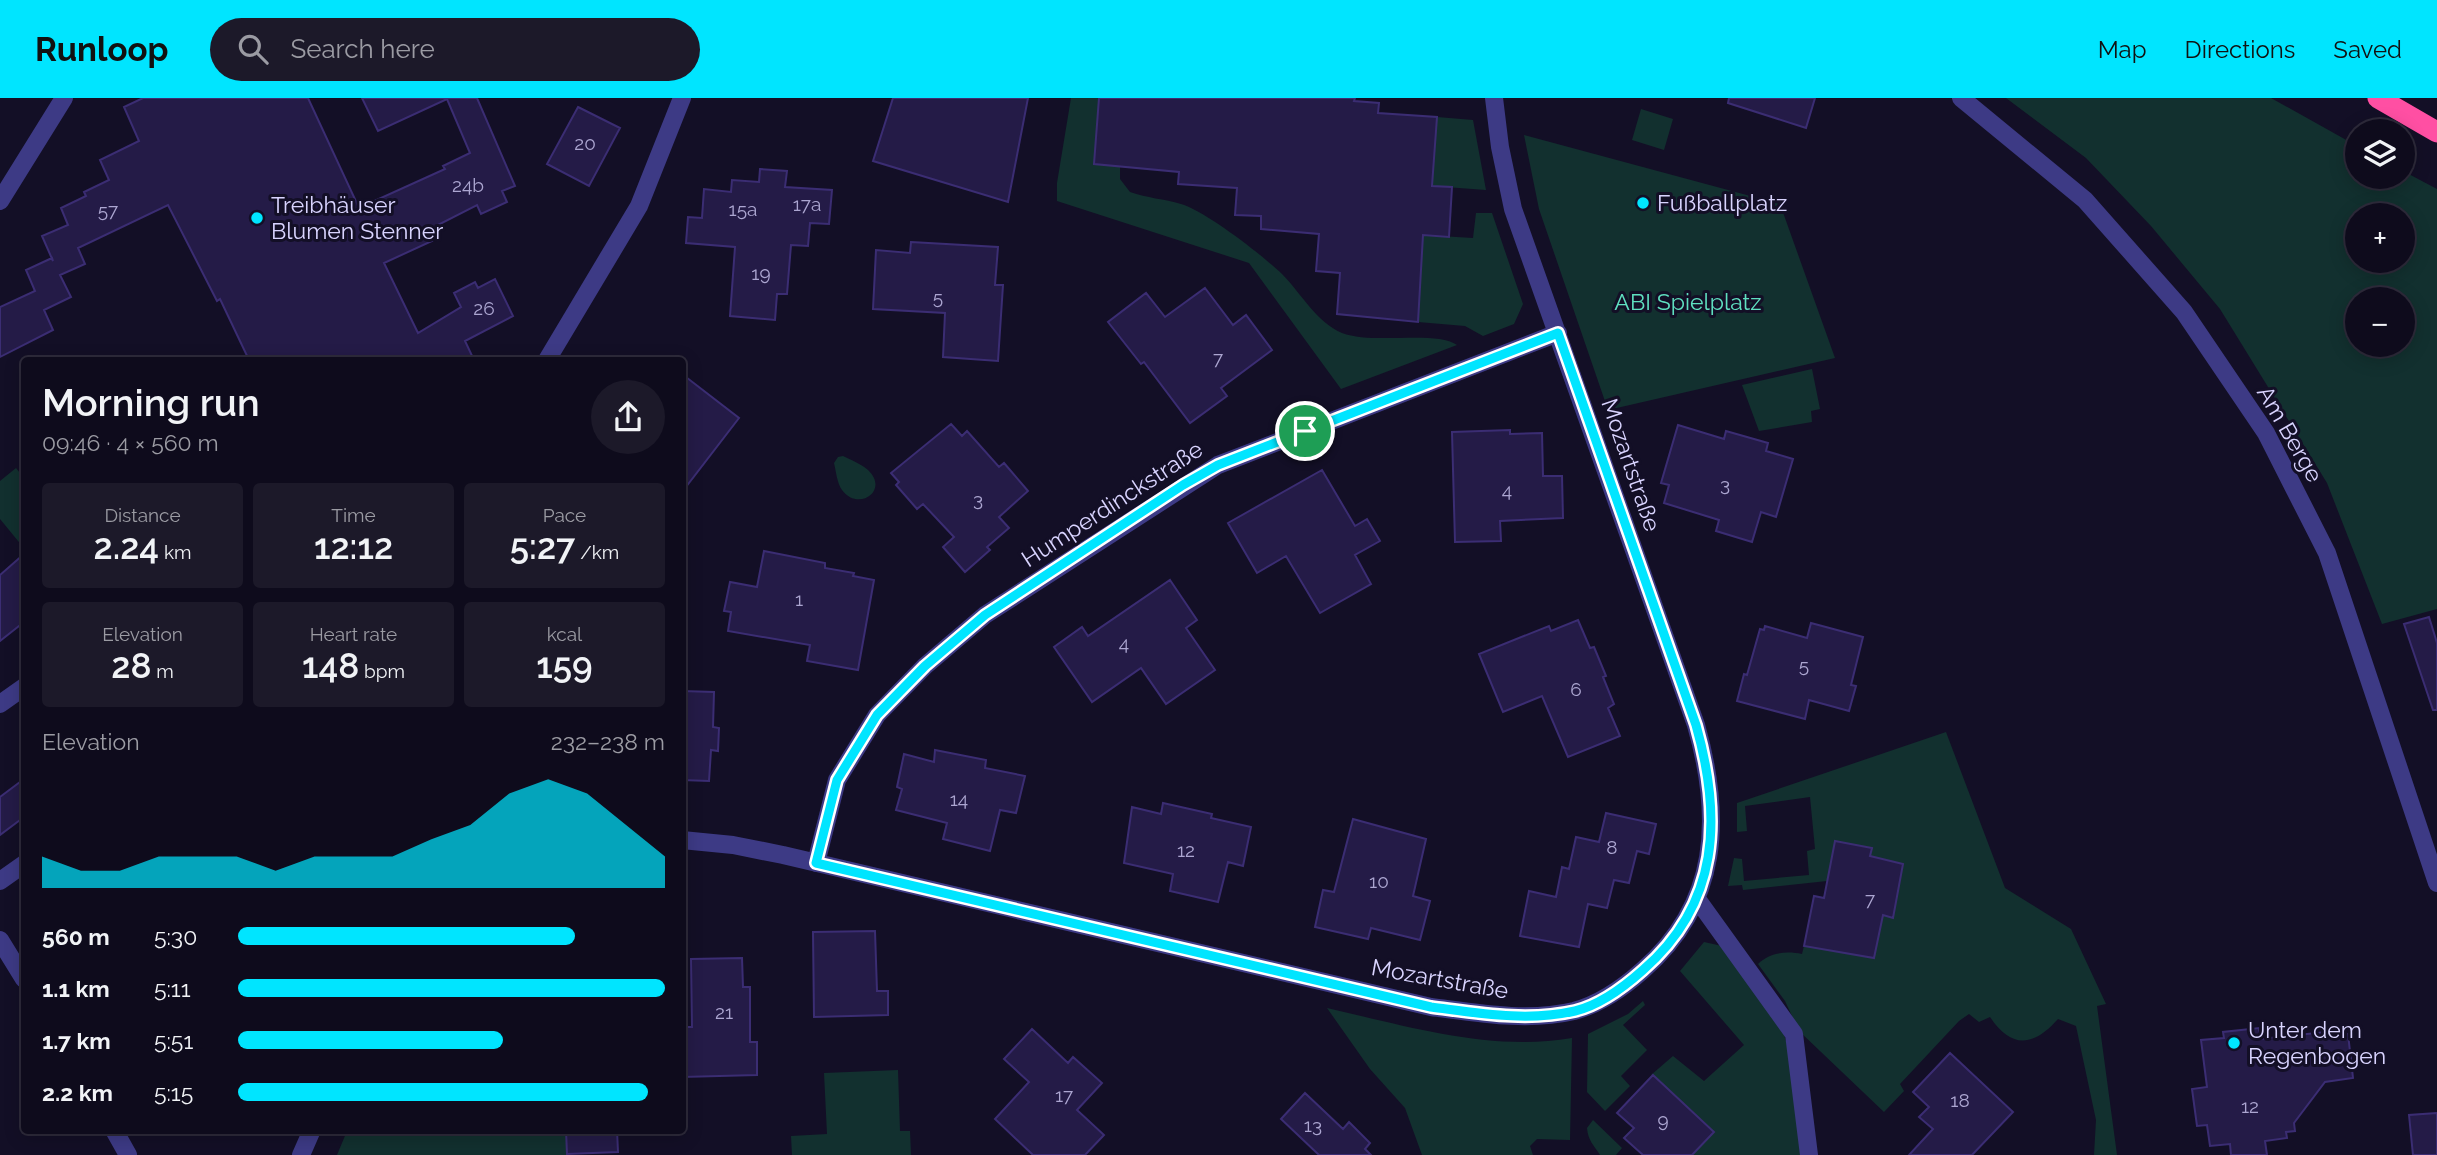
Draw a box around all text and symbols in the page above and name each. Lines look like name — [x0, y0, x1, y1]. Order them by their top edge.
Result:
search box — [210, 18, 700, 81]
text: Runloop — [35, 30, 168, 69]
icon: search — [234, 30, 272, 68]
text: Search here — [290, 34, 435, 64]
text: Map — [2098, 35, 2147, 64]
text: Directions — [2185, 35, 2295, 64]
text: Saved — [2333, 35, 2402, 64]
map controls — [2345, 119, 2415, 357]
button: layers — [2345, 119, 2415, 189]
house number: 20 — [574, 132, 596, 154]
house number: 24b — [452, 174, 484, 196]
place label: Fußballplatz — [1657, 189, 1787, 216]
place label: Treibhäuser Blumen Stenner — [271, 191, 443, 244]
house number: 17a — [793, 193, 821, 215]
marker: Fußballplatz — [1635, 195, 1651, 211]
house number: 15a — [729, 198, 757, 220]
house number: 57 — [98, 199, 118, 221]
button: + — [2345, 203, 2415, 273]
marker: Treibhäuser Blumen Stenner — [249, 210, 265, 226]
house number: 19 — [751, 262, 771, 284]
house number: 5 — [933, 286, 943, 308]
button: − — [2345, 287, 2415, 357]
park label: ABI Spielplatz — [1614, 288, 1762, 315]
house number: 26 — [473, 297, 495, 319]
house number: 7 — [1213, 347, 1223, 369]
text: Morning run — [42, 380, 260, 425]
button: share — [591, 380, 665, 454]
street label: Am Berge — [2252, 381, 2329, 487]
street label: Mozartstraße — [1596, 395, 1667, 535]
pin — [1275, 401, 1335, 461]
icon: arrive — [1286, 412, 1324, 450]
text: 09:46 · 4 × 560 m — [42, 429, 219, 456]
street label: Humperdinckstraße — [1016, 435, 1207, 572]
house number: 3 — [1720, 473, 1730, 495]
house number: 4 — [1502, 479, 1512, 501]
house number: 3 — [973, 488, 983, 510]
text: Distance — [104, 504, 181, 526]
text: Time — [331, 504, 376, 526]
text: Pace — [543, 504, 586, 526]
text: 2.24 — [93, 526, 159, 567]
text: 12:12 — [314, 526, 393, 567]
text: 5:27 — [510, 526, 575, 567]
text: km — [159, 541, 192, 563]
text: /km — [575, 541, 619, 563]
house number: 1 — [795, 588, 803, 610]
text: Elevation — [102, 623, 183, 645]
text: Heart rate — [310, 623, 397, 645]
text: kcal — [547, 623, 582, 645]
house number: 4 — [1119, 632, 1129, 654]
text: 28 — [111, 645, 151, 686]
text: 148 — [302, 645, 359, 686]
text: 159 — [536, 645, 593, 686]
house number: 5 — [1799, 654, 1809, 676]
text: m — [151, 660, 174, 682]
text: bpm — [359, 660, 405, 682]
house number: 6 — [1570, 678, 1582, 700]
text: Elevation — [42, 728, 140, 755]
text: 232–238 m — [551, 728, 665, 755]
house number: 14 — [950, 788, 968, 810]
house number: 8 — [1606, 836, 1618, 858]
house number: 12 — [1177, 839, 1195, 861]
house number: 10 — [1369, 870, 1389, 892]
house number: 7 — [1865, 888, 1875, 910]
text: 560 m — [42, 923, 110, 950]
text: 5:30 — [154, 923, 197, 950]
street label: Mozartstraße — [1369, 953, 1511, 1004]
text: 1.1 km — [42, 975, 110, 1002]
text: 5:11 — [154, 975, 191, 1002]
house number: 21 — [715, 1001, 733, 1023]
place label: Unter dem Regenbogen — [2248, 1016, 2386, 1069]
text: 1.7 km — [42, 1027, 111, 1054]
text: 5:51 — [154, 1027, 193, 1054]
marker: Unter dem Regenbogen — [2226, 1035, 2242, 1051]
text: 2.2 km — [42, 1079, 113, 1106]
text: 5:15 — [154, 1079, 193, 1106]
house number: 17 — [1055, 1084, 1073, 1106]
house number: 18 — [1950, 1089, 1970, 1111]
house number: 12 — [2241, 1095, 2259, 1117]
house number: 9 — [1657, 1109, 1669, 1131]
house number: 13 — [1304, 1114, 1322, 1136]

